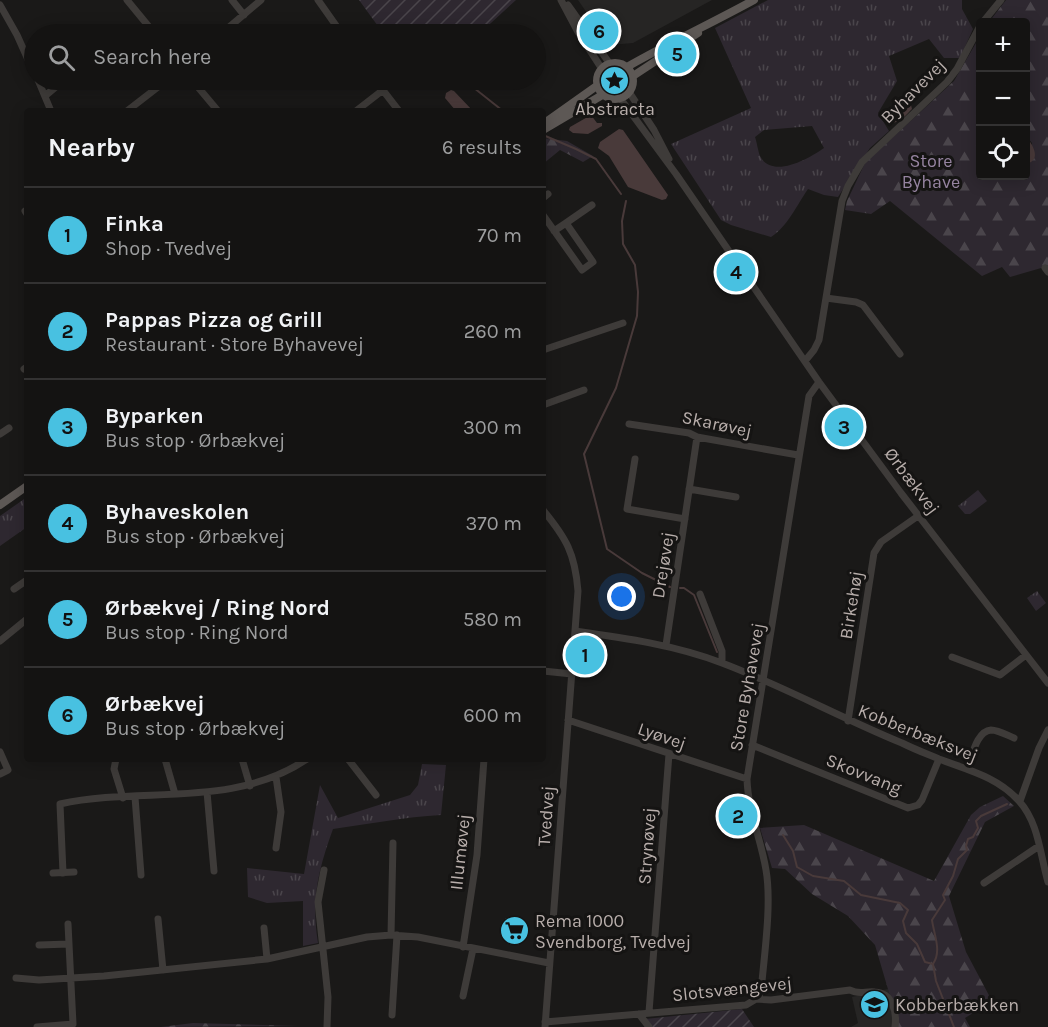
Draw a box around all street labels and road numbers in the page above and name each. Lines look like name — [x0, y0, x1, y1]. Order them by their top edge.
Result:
street label: Byhavevej — [876, 54, 950, 128]
street label: Skarøvej — [680, 406, 754, 442]
street label: Ørbækvej — [880, 443, 944, 519]
street label: Drejøvej — [647, 530, 679, 600]
street label: Birkehøj — [835, 569, 867, 641]
street label: Store Byhavevej — [725, 621, 769, 753]
street label: Kobberbæksvej — [855, 699, 981, 767]
street label: Lyøvej — [635, 717, 689, 755]
street label: Skovvang — [823, 749, 905, 799]
street label: Tvedvej — [533, 785, 559, 847]
street label: Strynøvej — [633, 807, 661, 885]
street label: Illumøvej — [445, 813, 475, 891]
street label: Slotsvængevej — [671, 972, 793, 1006]

